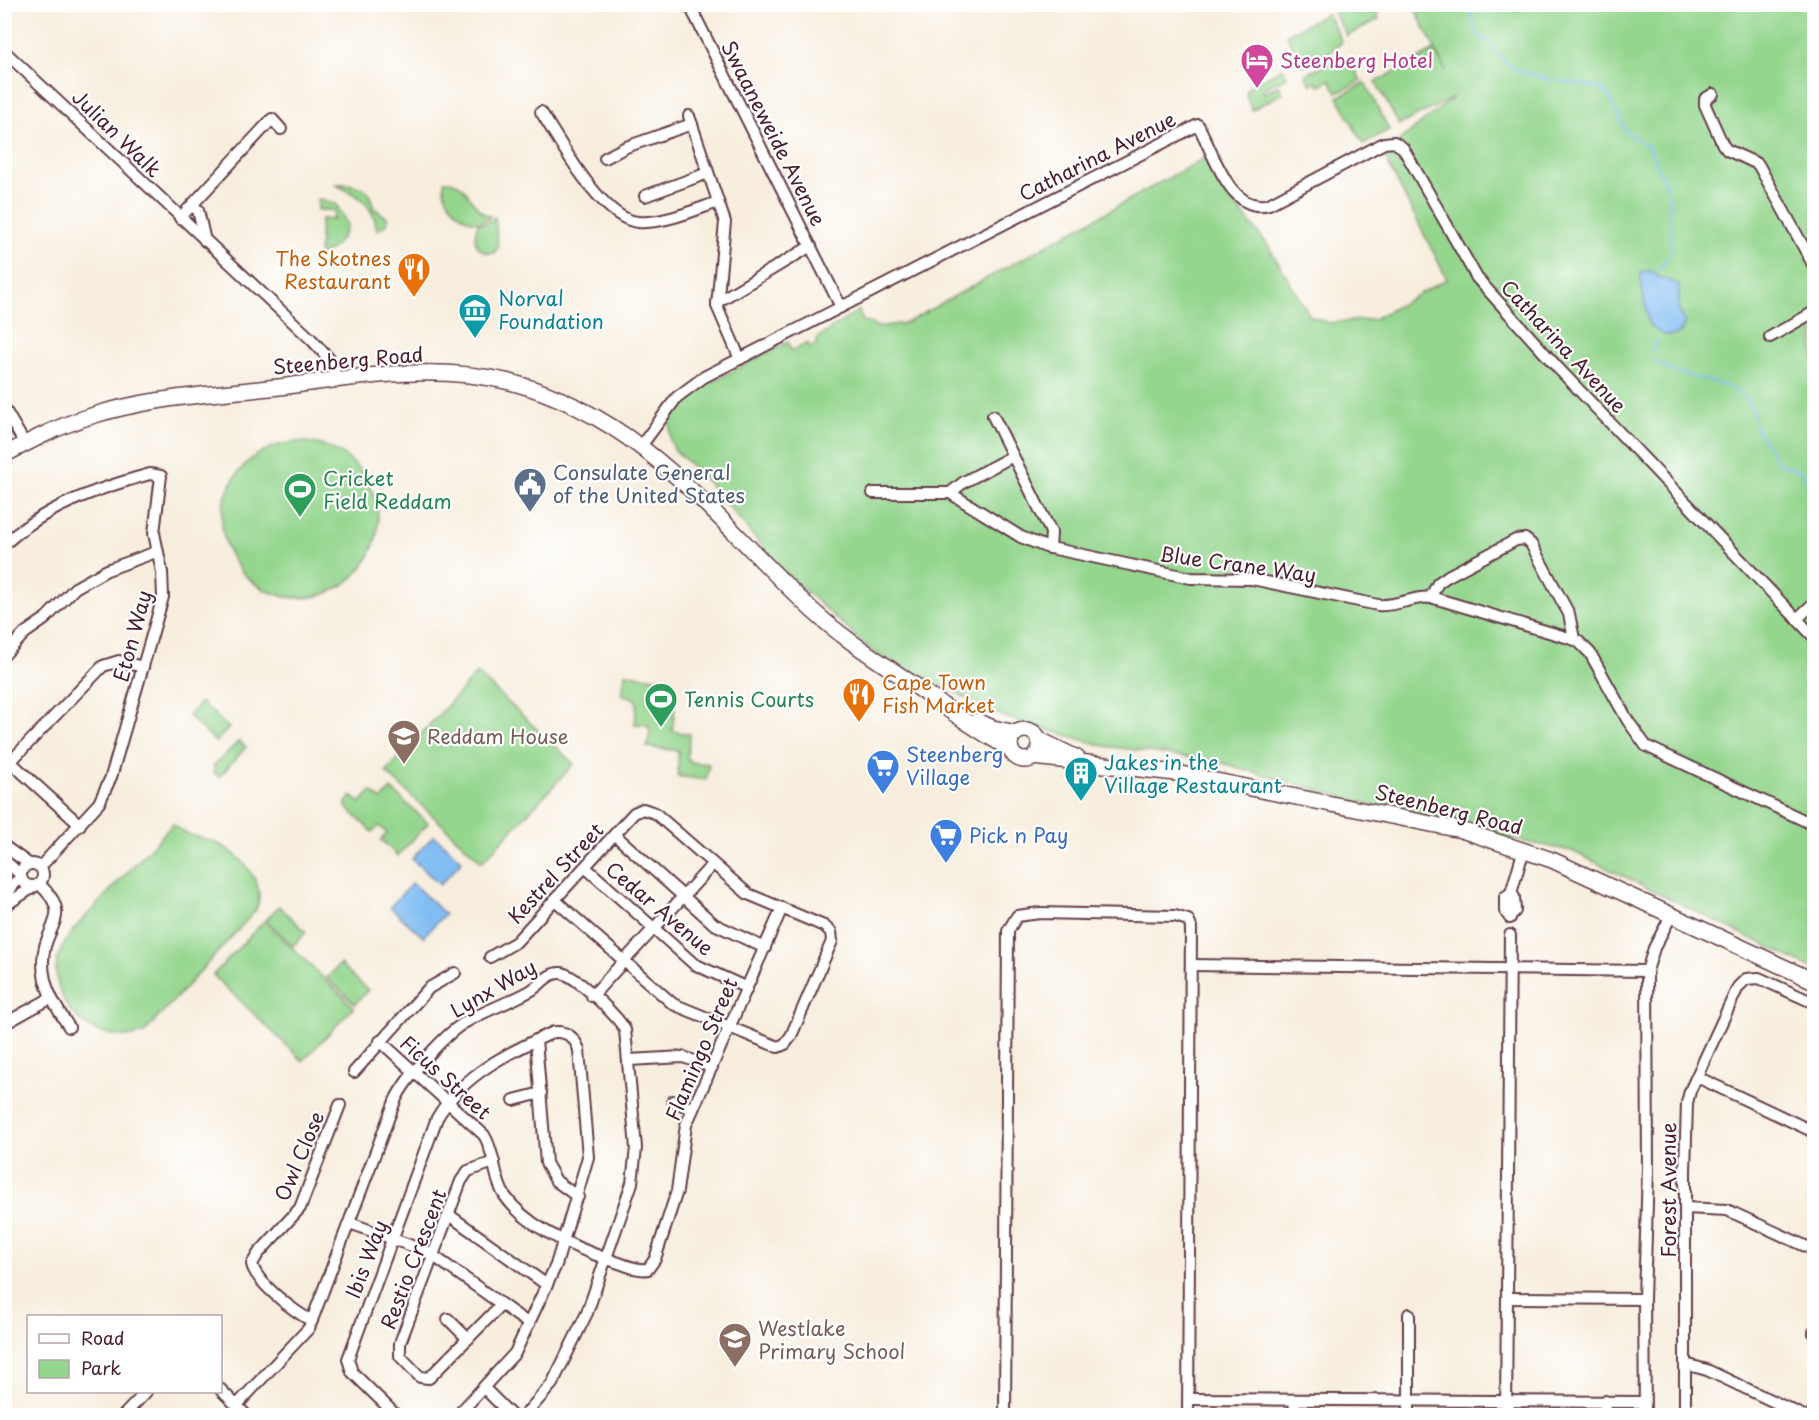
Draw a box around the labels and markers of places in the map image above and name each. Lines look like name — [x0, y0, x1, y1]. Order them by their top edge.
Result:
hotel icon: Steenberg Hotel — [1239, 42, 1275, 89]
place label: Steenberg Hotel — [1280, 45, 1433, 75]
place label: The Skotnes Restaurant — [275, 243, 391, 296]
restaurant icon: The Skotnes Restaurant — [396, 251, 432, 298]
place label: Norval Foundation — [498, 283, 604, 336]
museum icon: Norval Foundation — [457, 292, 493, 339]
place label: Consulate General of the United States — [553, 457, 745, 510]
place label: Cricket Field Reddam — [323, 463, 452, 516]
public building icon: Consulate General of the United States — [512, 466, 548, 513]
sports icon: Cricket Field Reddam — [282, 471, 318, 518]
place label: Cape Town Fish Market — [882, 667, 995, 720]
restaurant icon: Cape Town Fish Market — [841, 676, 877, 723]
sports icon: Tennis Courts — [643, 681, 679, 728]
place label: Tennis Courts — [684, 684, 814, 714]
school or university icon: Reddam House — [386, 718, 422, 765]
place label: Reddam House — [427, 721, 569, 751]
place label: Steenberg Village — [906, 739, 1003, 792]
place label: Jakes in the Village Restaurant — [1104, 747, 1282, 800]
supermarket icon: Steenberg Village — [865, 748, 901, 795]
building icon: Jakes in the Village Restaurant — [1063, 755, 1099, 802]
supermarket icon: Pick n Pay — [928, 817, 964, 864]
place label: Pick n Pay — [969, 820, 1068, 850]
place label: Westlake Primary School — [758, 1313, 905, 1366]
school or university icon: Westlake Primary School — [717, 1321, 753, 1368]

